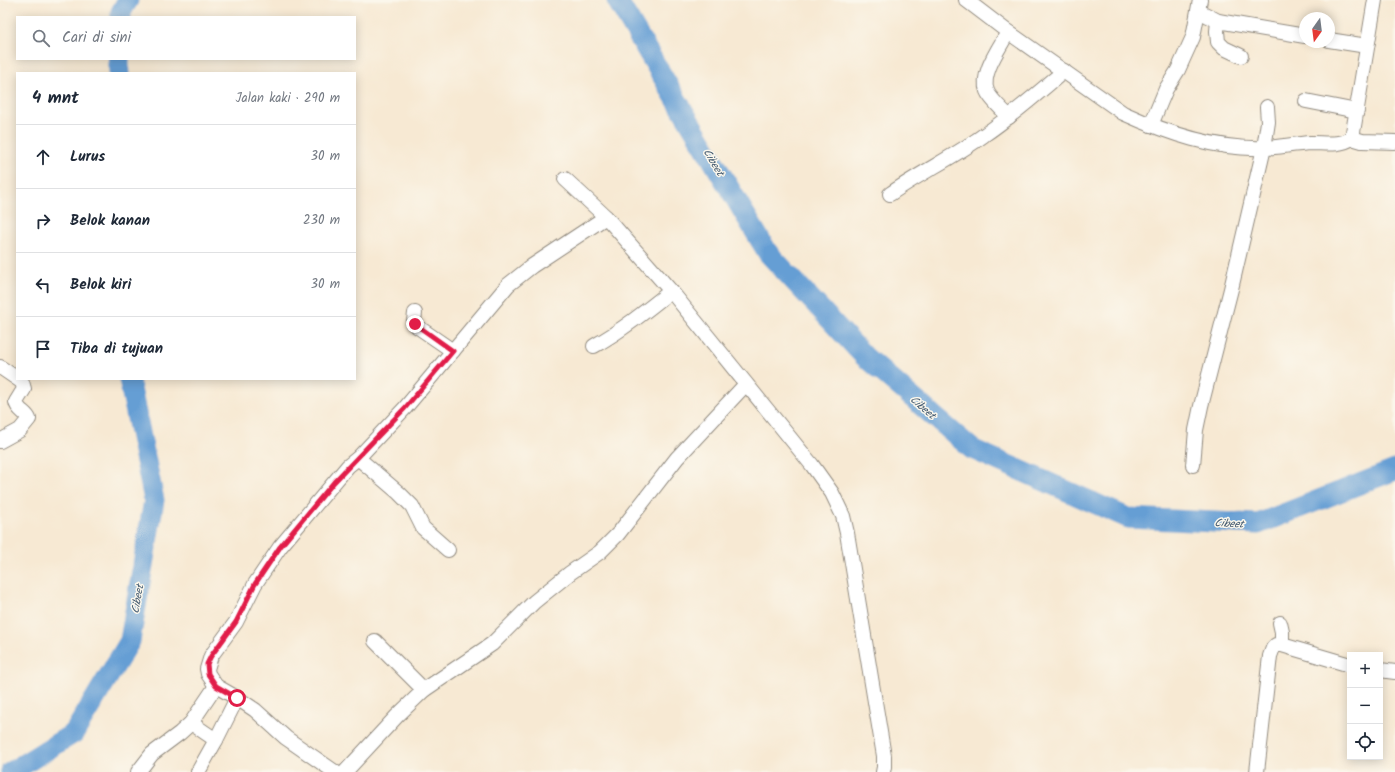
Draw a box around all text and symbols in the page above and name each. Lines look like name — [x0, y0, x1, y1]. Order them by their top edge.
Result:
north arrow — [1299, 12, 1335, 48]
search box — [16, 16, 356, 60]
text: Cari di sini — [62, 26, 131, 50]
icon: search — [30, 27, 52, 49]
text: 4 mnt — [32, 85, 79, 112]
text: Jalan kaki · 290 m — [236, 88, 340, 109]
text: Lurus — [70, 145, 105, 169]
water label: Cibeet — [698, 145, 729, 181]
icon: ahead — [32, 146, 54, 168]
text: 30 m — [311, 146, 340, 167]
text: Belok kanan — [70, 209, 150, 233]
icon: right — [32, 210, 54, 232]
text: 230 m — [303, 210, 340, 231]
text: Belok kiri — [70, 273, 131, 297]
icon: left — [32, 274, 54, 296]
text: 30 m — [311, 274, 340, 295]
route end — [406, 315, 424, 333]
text: Tiba di tujuan — [70, 337, 163, 361]
icon: arrive — [32, 338, 54, 360]
water label: Cibeet — [905, 391, 941, 425]
water label: Cibeet — [1214, 514, 1246, 534]
water label: Cibeet — [127, 582, 150, 615]
map controls — [1347, 652, 1383, 760]
button: + — [1347, 652, 1383, 688]
button: − — [1347, 688, 1383, 724]
route start — [228, 689, 246, 707]
button: locate — [1347, 724, 1383, 760]

